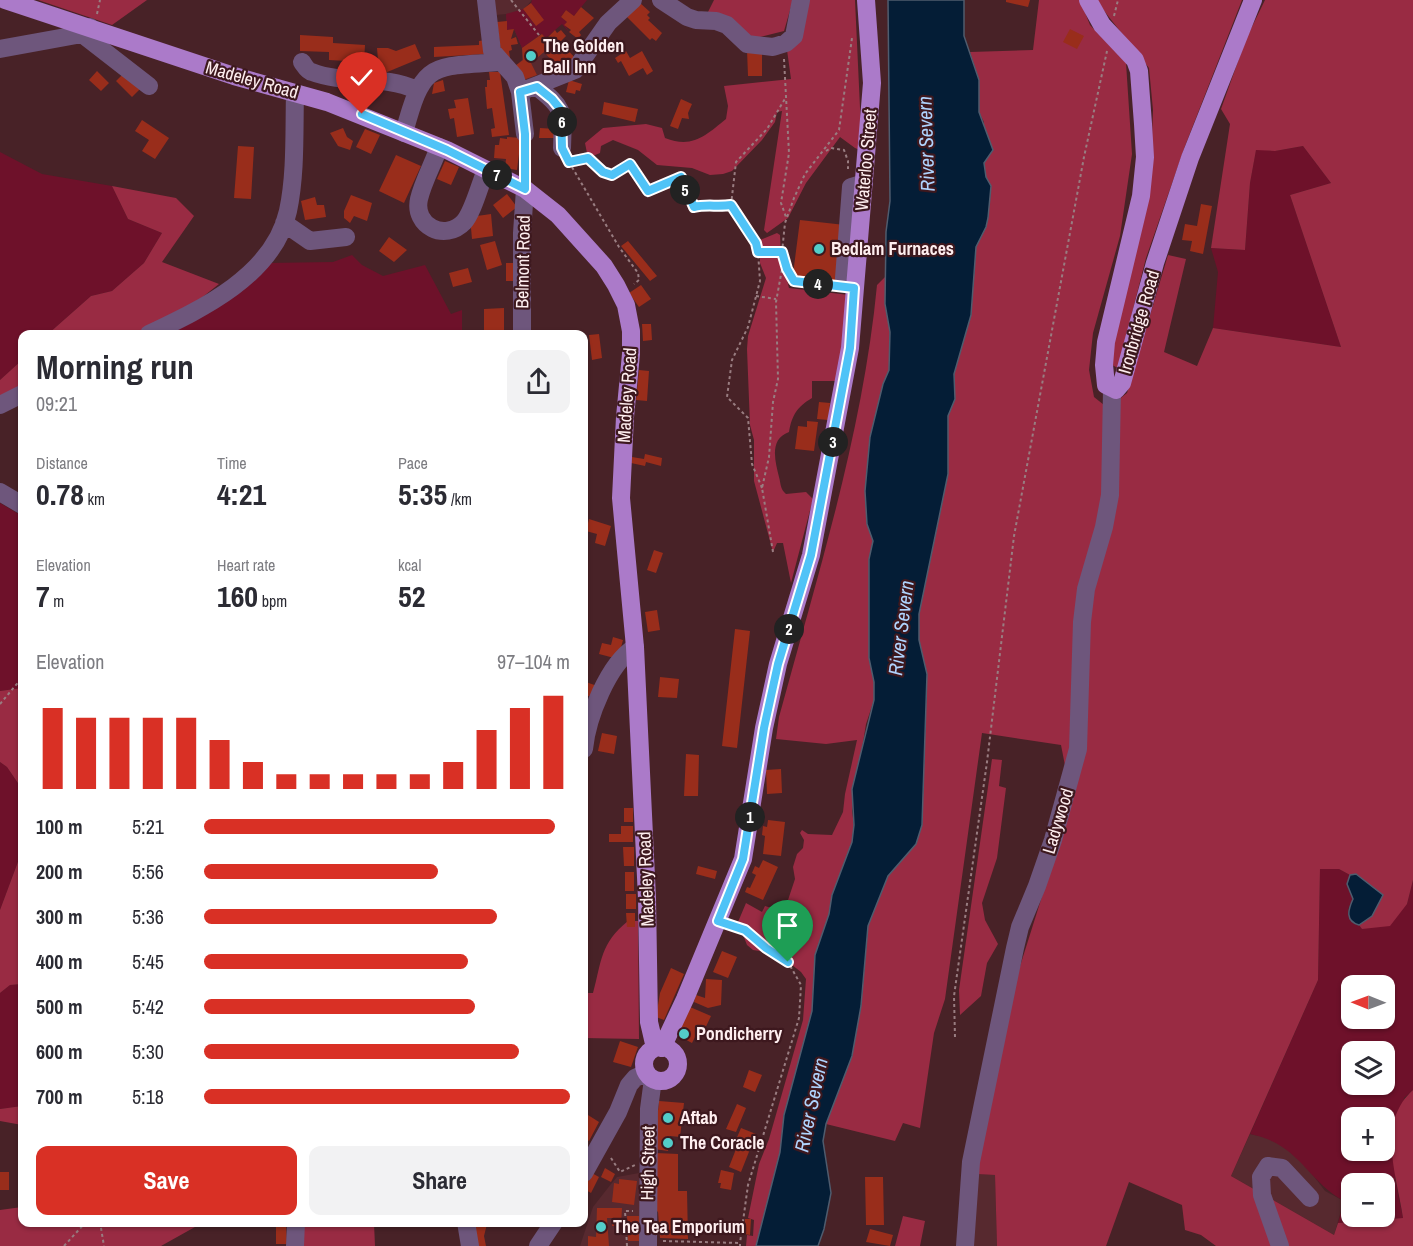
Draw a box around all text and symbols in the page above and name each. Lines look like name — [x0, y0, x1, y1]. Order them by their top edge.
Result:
place label: The Golden Ball Inn — [543, 33, 624, 79]
marker: The Golden Ball Inn — [524, 49, 538, 63]
pin — [336, 52, 387, 114]
street label: Madeley Road — [203, 54, 301, 105]
icon: check — [345, 61, 378, 94]
water label: River Severn — [910, 96, 941, 192]
pin: 6 — [547, 107, 577, 137]
street label: Waterloo Street — [849, 108, 882, 212]
text: 6 — [558, 111, 566, 133]
pin: 7 — [482, 160, 512, 190]
text: 7 — [493, 164, 501, 186]
pin: 5 — [670, 175, 700, 205]
text: 5 — [681, 179, 689, 201]
street label: Belmont Road — [509, 215, 536, 309]
place label: Bedlam Furnaces — [831, 236, 954, 261]
marker: Bedlam Furnaces — [812, 242, 826, 256]
street label: Ironbridge Road — [1112, 267, 1165, 377]
pin: 4 — [803, 269, 833, 299]
text: 4 — [814, 273, 822, 295]
text: Morning run — [36, 345, 194, 389]
street label: Madeley Road — [611, 347, 642, 443]
button: share — [507, 350, 570, 413]
text: 09:21 — [36, 390, 77, 417]
pin: 3 — [818, 427, 848, 457]
text: 3 — [829, 431, 837, 453]
text: Distance — [36, 452, 88, 474]
text: Time — [217, 452, 247, 474]
text: Pace — [398, 452, 428, 474]
text: 0.78 — [36, 474, 84, 514]
text: 4:21 — [217, 474, 266, 514]
text: 5:35 — [398, 474, 447, 514]
text: km — [84, 488, 105, 510]
text: /km — [447, 488, 472, 510]
text: Elevation — [36, 554, 91, 576]
text: Heart rate — [217, 554, 275, 576]
text: kcal — [398, 554, 421, 576]
text: 7 — [36, 576, 50, 616]
text: 160 — [217, 576, 258, 616]
text: 52 — [398, 576, 425, 616]
water label: River Severn — [881, 579, 920, 677]
text: m — [50, 590, 64, 612]
text: bpm — [258, 590, 287, 612]
pin: 2 — [774, 614, 804, 644]
text: 2 — [785, 618, 793, 640]
text: Elevation — [36, 648, 104, 675]
text: 97–104 m — [497, 648, 570, 675]
street label: Ladywood — [1036, 785, 1079, 857]
pin: 1 — [735, 802, 765, 832]
text: 1 — [746, 806, 754, 828]
text: 100 m — [36, 813, 83, 840]
text: 5:21 — [132, 813, 164, 840]
street label: Madeley Road — [631, 831, 660, 927]
text: 200 m — [36, 858, 83, 885]
text: 5:56 — [132, 858, 164, 885]
pin — [762, 900, 813, 962]
text: 300 m — [36, 903, 83, 930]
text: 5:36 — [132, 903, 164, 930]
icon: arrive — [771, 909, 804, 942]
text: 400 m — [36, 948, 83, 975]
text: 5:45 — [132, 948, 164, 975]
north arrow — [1341, 975, 1395, 1029]
map controls — [1341, 975, 1395, 1227]
text: 500 m — [36, 993, 83, 1020]
text: 5:42 — [132, 993, 164, 1020]
place label: Pondicherry — [696, 1021, 783, 1046]
marker: Pondicherry — [677, 1027, 691, 1041]
text: 600 m — [36, 1038, 83, 1065]
text: 5:30 — [132, 1038, 164, 1065]
button: layers — [1341, 1041, 1395, 1095]
water label: River Severn — [787, 1055, 834, 1155]
text: 700 m — [36, 1083, 83, 1110]
text: 5:18 — [132, 1083, 164, 1110]
place label: Aftab — [680, 1105, 718, 1130]
button: + — [1341, 1107, 1395, 1161]
marker: Aftab — [661, 1111, 675, 1125]
street label: High Street — [634, 1125, 661, 1201]
place label: The Coracle — [680, 1130, 765, 1155]
marker: The Coracle — [661, 1136, 675, 1150]
button: Save — [36, 1146, 297, 1215]
button: Share — [309, 1146, 570, 1215]
button: − — [1341, 1173, 1395, 1227]
place label: The Tea Emporium — [613, 1214, 745, 1239]
marker: The Tea Emporium — [594, 1220, 608, 1234]

